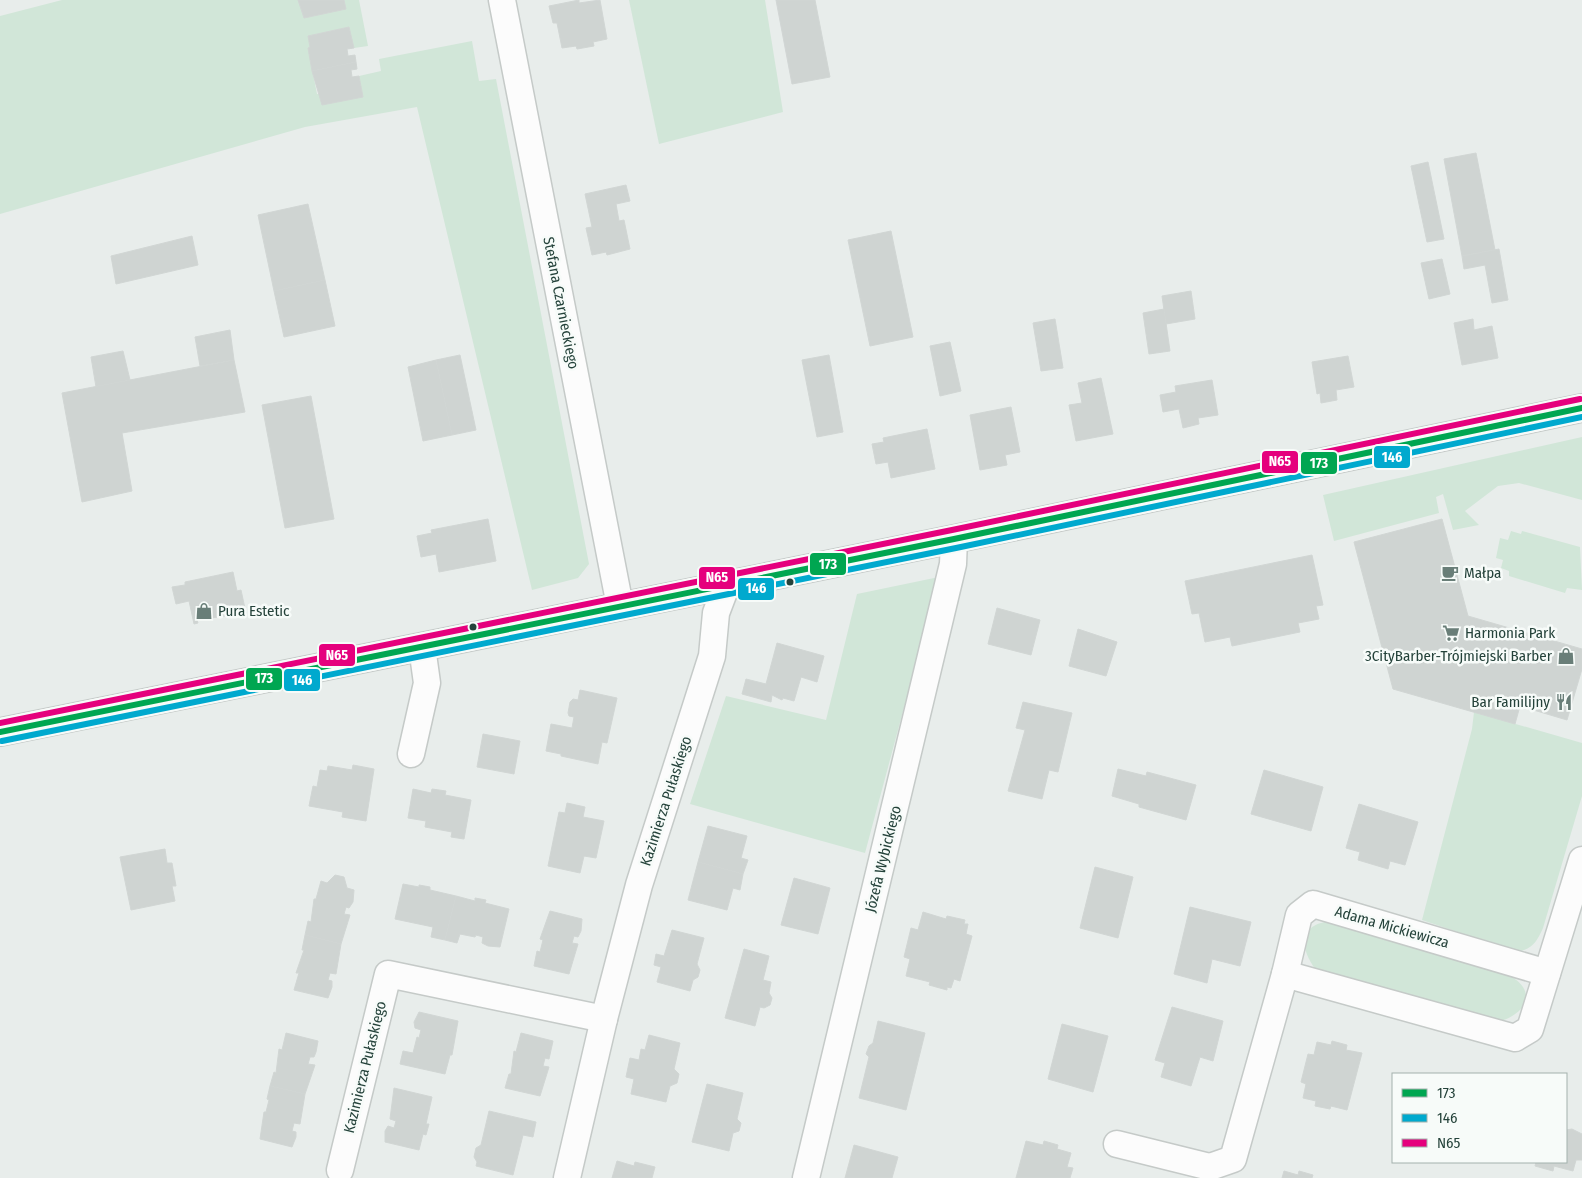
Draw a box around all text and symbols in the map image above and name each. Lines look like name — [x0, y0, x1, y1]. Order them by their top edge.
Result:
street label: Stefana Czarnieckiego — [539, 235, 583, 371]
line badge: 146 — [1373, 445, 1411, 469]
text: 146 — [1382, 449, 1402, 466]
line badge: N65 — [1261, 450, 1299, 474]
line badge: 173 — [1300, 451, 1338, 475]
text: N65 — [1269, 453, 1291, 470]
text: 173 — [1310, 455, 1329, 472]
line badge: 173 — [809, 552, 847, 576]
text: 173 — [819, 556, 838, 573]
cafe icon: Małpa — [1440, 563, 1460, 583]
place label: Małpa — [1464, 564, 1501, 582]
line badge: N65 — [698, 566, 736, 590]
text: N65 — [706, 569, 728, 586]
line badge: 146 — [737, 577, 775, 601]
unlabelled marker — [785, 577, 795, 587]
text: 146 — [746, 580, 766, 597]
shop icon: Pura Estetic — [194, 601, 214, 621]
place label: Pura Estetic — [218, 602, 290, 620]
unlabelled marker — [468, 622, 478, 632]
supermarket icon: Harmonia Park — [1441, 623, 1461, 643]
place label: Harmonia Park — [1465, 624, 1555, 642]
line badge: N65 — [318, 643, 356, 667]
shop icon: 3CityBarber-Trójmiejski Barber — [1556, 646, 1576, 666]
text: N65 — [326, 647, 348, 664]
place label: 3CityBarber-Trójmiejski Barber — [1365, 647, 1553, 665]
line badge: 173 — [245, 667, 283, 691]
line badge: 146 — [283, 668, 321, 692]
text: 173 — [255, 670, 274, 687]
text: 146 — [292, 672, 312, 689]
restaurant icon: Bar Familijny — [1554, 692, 1574, 712]
place label: Bar Familijny — [1471, 693, 1550, 711]
street label: Kazimierza Pułaskiego — [637, 734, 696, 868]
street label: Józefa Wybickiego — [861, 804, 905, 914]
street label: Adama Mickiewicza — [1333, 902, 1451, 952]
street label: Kazimierza Pułaskiego — [340, 999, 390, 1135]
legend — [1392, 1073, 1567, 1163]
text: 173 — [1437, 1084, 1456, 1102]
text: 146 — [1437, 1109, 1458, 1127]
text: N65 — [1437, 1134, 1460, 1152]

